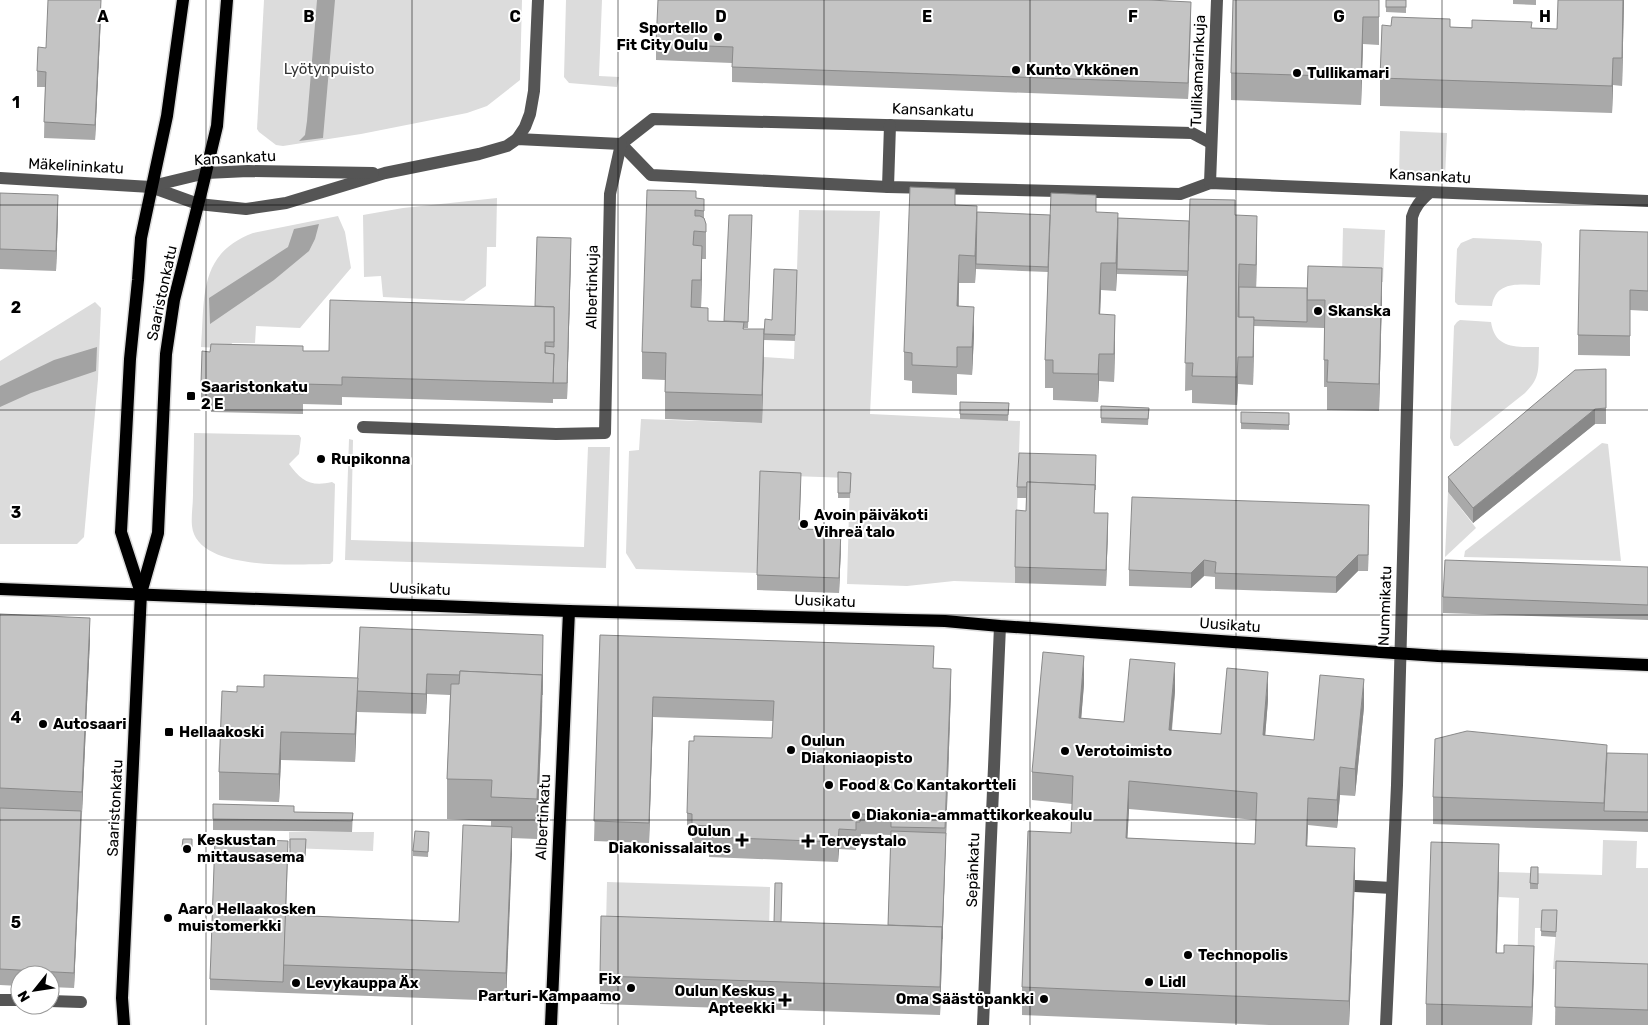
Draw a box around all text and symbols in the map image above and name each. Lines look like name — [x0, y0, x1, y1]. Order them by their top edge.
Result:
text: A — [97, 7, 109, 26]
text: B — [303, 7, 315, 26]
text: C — [509, 7, 521, 26]
text: D — [715, 7, 727, 26]
text: E — [922, 7, 932, 26]
text: F — [1128, 7, 1138, 26]
text: G — [1333, 7, 1345, 26]
text: H — [1539, 7, 1551, 26]
street label: Tullikamarinkuja — [1187, 15, 1209, 127]
place label: Sportello Fit City Oulu — [616, 19, 708, 54]
marker: Sportello Fit City Oulu — [712, 31, 724, 43]
park label: Lyötynpuisto — [284, 60, 374, 78]
place label: Kunto Ykkönen — [1026, 61, 1139, 79]
marker: Kunto Ykkönen — [1010, 64, 1022, 76]
place label: Tullikamari — [1307, 64, 1389, 82]
marker: Tullikamari — [1291, 67, 1303, 79]
text: 1 — [12, 93, 20, 112]
street label: Kansankatu — [892, 100, 974, 120]
street label: Kansankatu — [194, 147, 276, 169]
street label: Mäkelininkatu — [28, 155, 124, 177]
street label: Kansankatu — [1389, 165, 1471, 187]
street label: Saaristonkatu — [143, 244, 181, 342]
street label: Albertinkuja — [582, 245, 602, 329]
text: 2 — [11, 298, 21, 317]
place label: Skanska — [1328, 302, 1391, 320]
marker: Skanska — [1312, 305, 1324, 317]
place label: Saaristonkatu 2 E — [201, 378, 308, 413]
marker: Saaristonkatu 2 E — [185, 390, 197, 402]
place label: Rupikonna — [331, 450, 411, 468]
marker: Rupikonna — [315, 453, 327, 465]
text: 3 — [11, 503, 21, 522]
place label: Avoin päiväkoti Vihreä talo — [814, 506, 928, 541]
marker: Avoin päiväkoti Vihreä talo — [798, 518, 810, 530]
street label: Nummikatu — [1375, 565, 1395, 647]
street label: Uusikatu — [389, 579, 451, 599]
street label: Uusikatu — [794, 591, 856, 611]
street label: Uusikatu — [1199, 614, 1261, 636]
text: 4 — [11, 708, 22, 727]
place label: Autosaari — [53, 715, 127, 733]
marker: Autosaari — [37, 718, 49, 730]
place label: Hellaakoski — [179, 723, 264, 741]
marker: Hellaakoski — [163, 726, 175, 738]
place label: Oulun Diakoniaopisto — [801, 732, 913, 767]
place label: Verotoimisto — [1075, 742, 1172, 760]
marker: Oulun Diakoniaopisto — [785, 744, 797, 756]
marker: Verotoimisto — [1059, 745, 1071, 757]
street label: Saaristonkatu — [103, 759, 127, 857]
street label: Albertinkatu — [532, 774, 554, 860]
place label: Food & Co Kantakortteli — [839, 776, 1016, 794]
marker: Food & Co Kantakortteli — [823, 779, 835, 791]
place label: Diakonia-ammattikorkeakoulu — [866, 806, 1092, 824]
marker: Diakonia-ammattikorkeakoulu — [850, 809, 862, 821]
place label: Oulun Diakonissalaitos — [608, 822, 731, 857]
place label: Keskustan mittausasema — [197, 831, 305, 866]
place label: Terveystalo — [819, 832, 906, 850]
street label: Sepänkatu — [963, 832, 983, 908]
marker: Oulun Diakonissalaitos — [735, 833, 749, 847]
marker: Terveystalo — [801, 834, 815, 848]
marker: Keskustan mittausasema — [181, 843, 193, 855]
place label: Aaro Hellaakosken muistomerkki — [178, 900, 316, 935]
marker: Aaro Hellaakosken muistomerkki — [162, 912, 174, 924]
text: 5 — [11, 913, 21, 932]
place label: Technopolis — [1198, 946, 1288, 964]
marker: Technopolis — [1182, 949, 1194, 961]
north arrow — [10, 965, 60, 1015]
place label: Fix Parturi-Kampaamo — [478, 970, 621, 1005]
place label: Lidl — [1159, 973, 1186, 991]
place label: Levykauppa Äx — [306, 974, 419, 992]
marker: Lidl — [1143, 976, 1155, 988]
marker: Levykauppa Äx — [290, 977, 302, 989]
marker: Fix Parturi-Kampaamo — [625, 982, 637, 994]
place label: Oulun Keskus Apteekki — [675, 982, 775, 1017]
text: N — [14, 988, 34, 1005]
place label: Oma Säästöpankki — [896, 990, 1034, 1008]
marker: Oma Säästöpankki — [1038, 993, 1050, 1005]
marker: Oulun Keskus Apteekki — [779, 994, 791, 1006]

